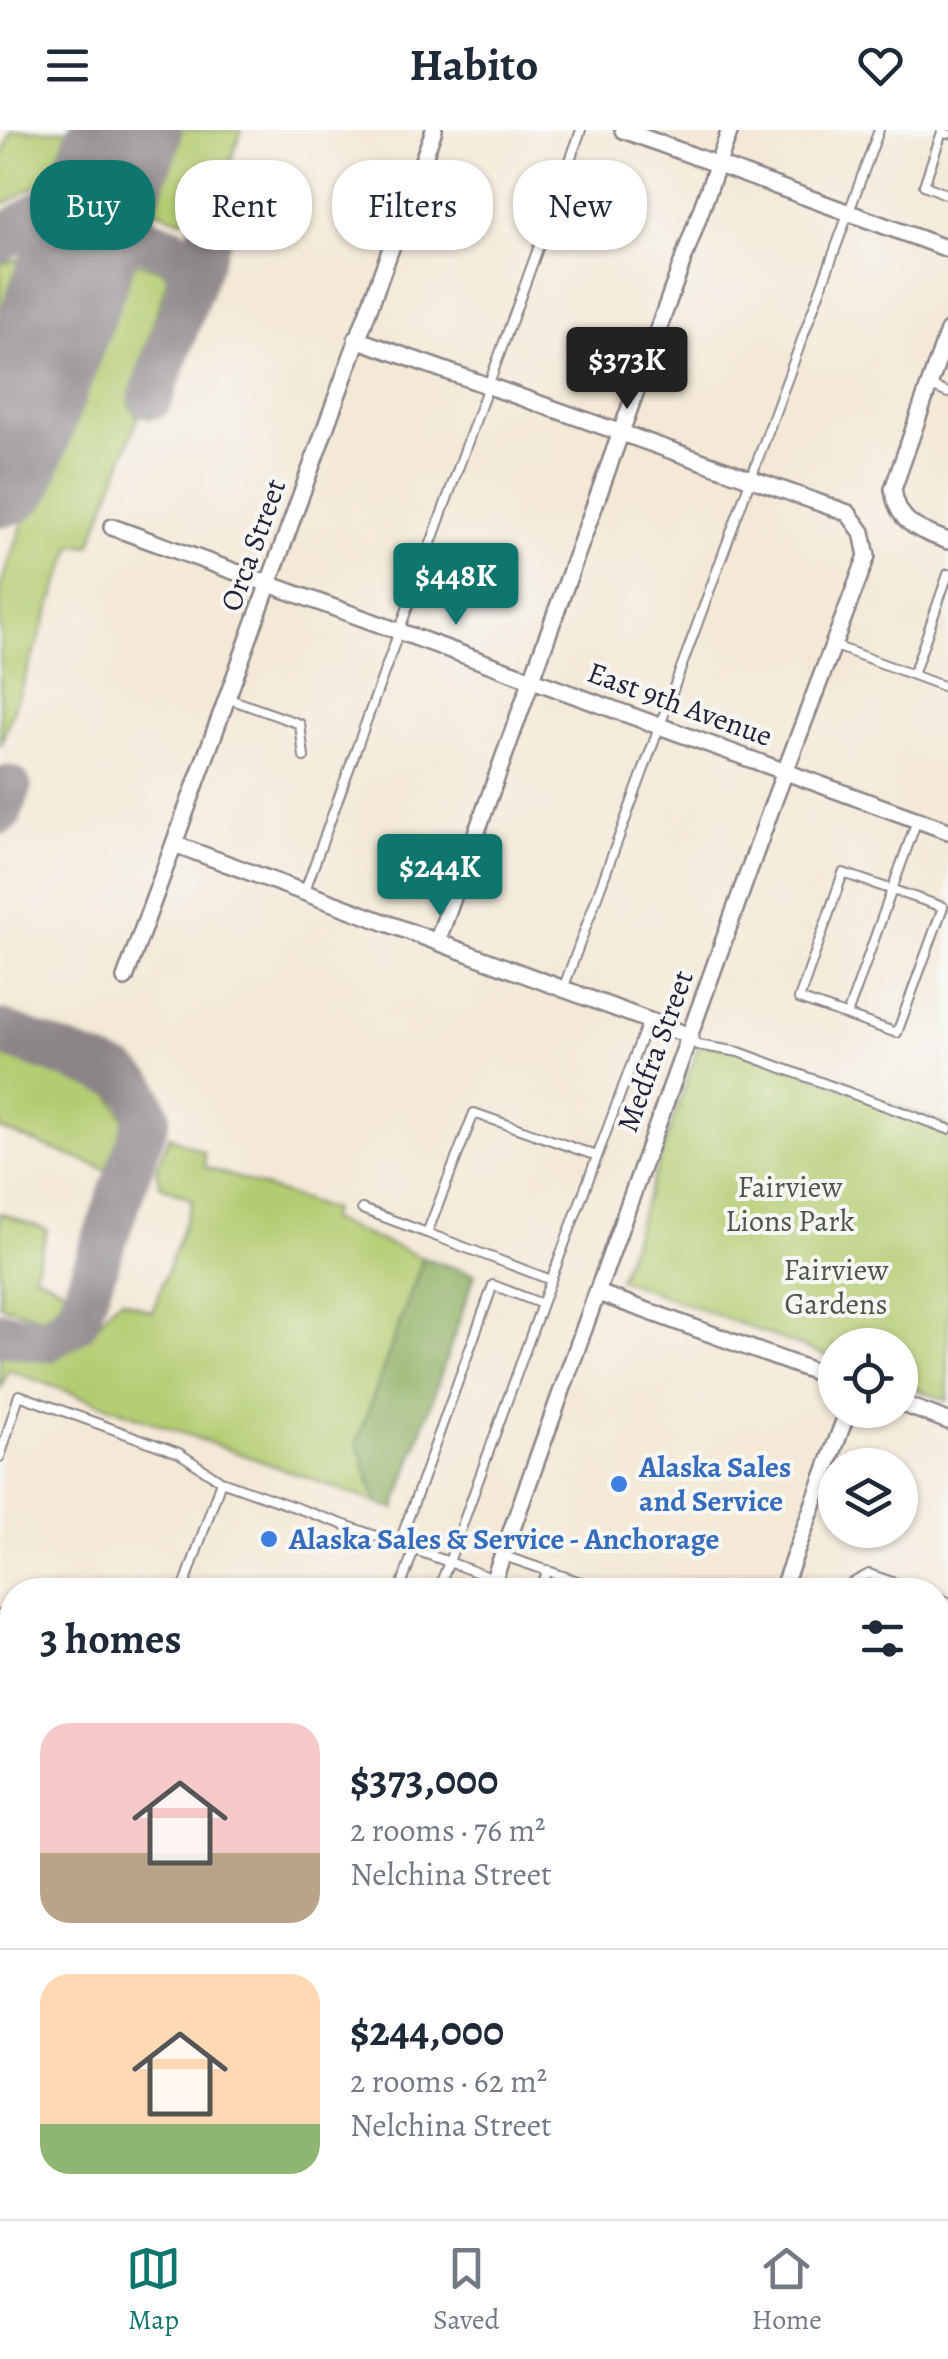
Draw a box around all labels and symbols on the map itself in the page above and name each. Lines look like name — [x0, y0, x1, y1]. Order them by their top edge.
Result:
pin: $373K — [557, 327, 697, 412]
street label: Orca Street — [211, 473, 295, 617]
pin: $448K — [386, 543, 526, 628]
street label: East 9th Avenue — [582, 652, 778, 756]
pin: $244K — [370, 834, 510, 919]
street label: Medfra Street — [607, 965, 703, 1137]
park label: Fairview Lions Park — [725, 1167, 855, 1241]
park label: Fairview Gardens — [784, 1250, 889, 1324]
place label: Alaska Sales and Service — [638, 1447, 791, 1521]
marker: Alaska Sales and Service — [608, 1473, 630, 1495]
place label: Alaska Sales & Service - Anchorage — [288, 1519, 719, 1559]
marker: Alaska Sales & Service - Anchorage — [258, 1528, 280, 1550]

